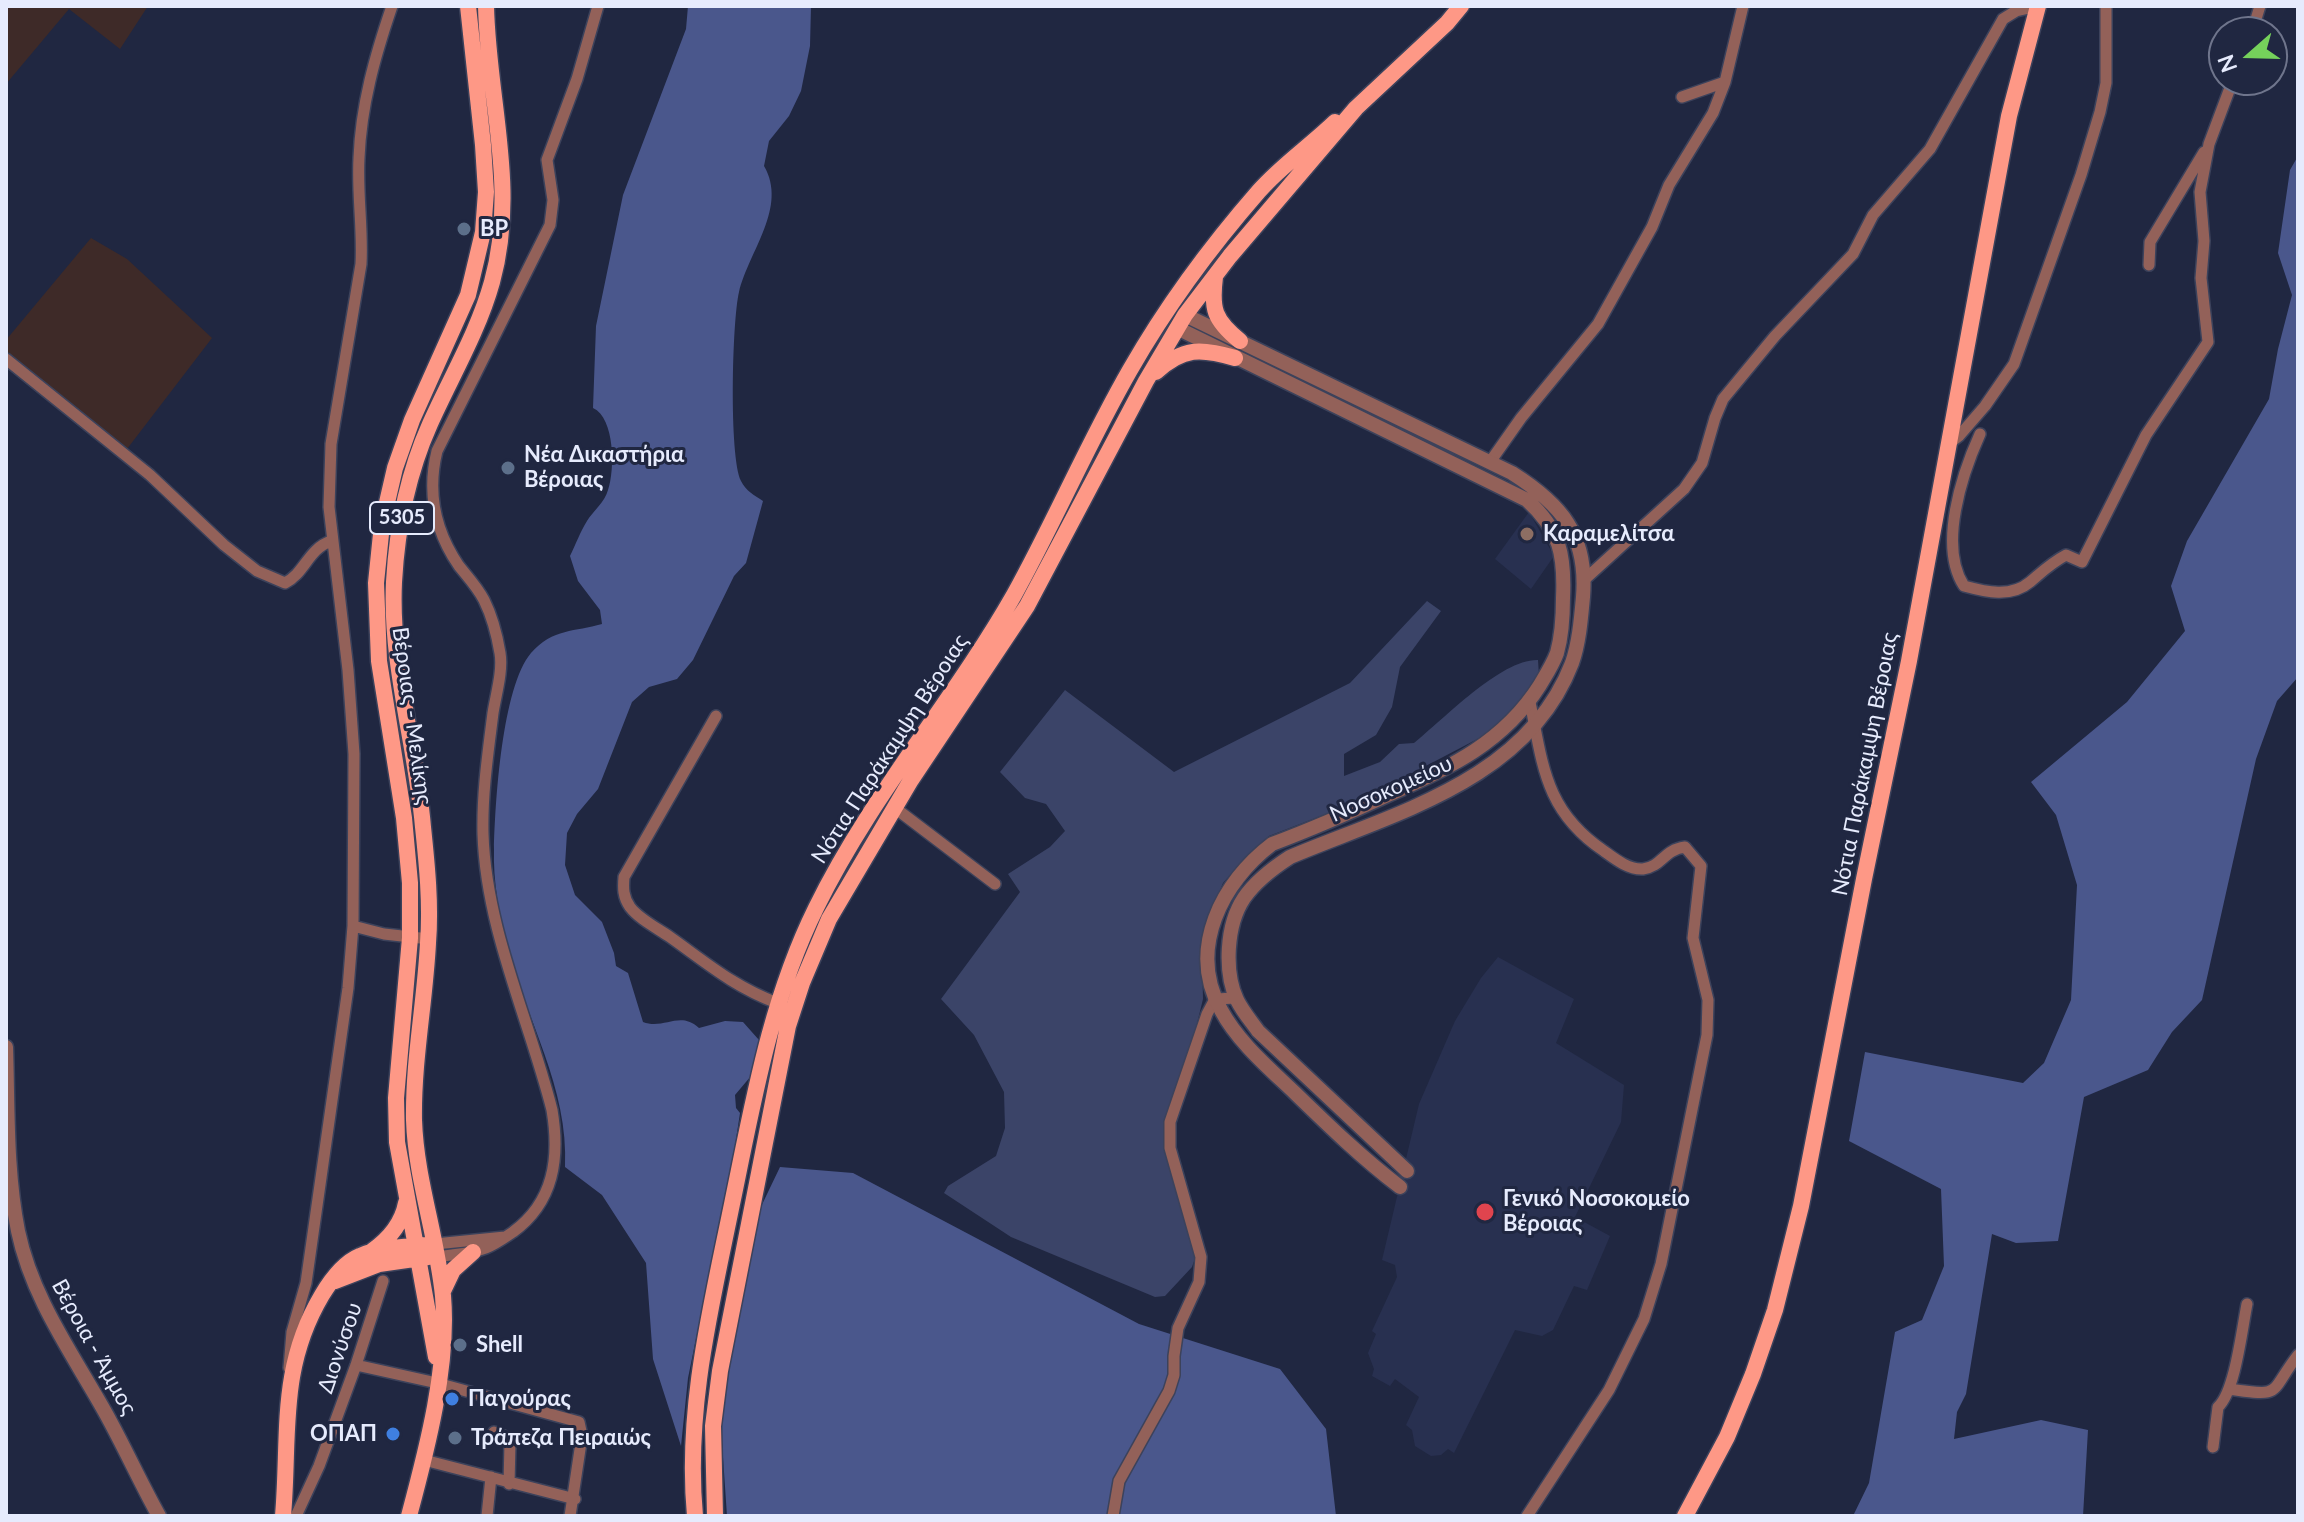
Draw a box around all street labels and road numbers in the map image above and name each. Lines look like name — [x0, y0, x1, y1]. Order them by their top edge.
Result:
road number: 5305 — [370, 502, 434, 534]
street label: Βέροιας - Μελίκης — [386, 625, 438, 807]
street label: Νότια Παράκαμψη Βέροιας — [806, 630, 974, 868]
street label: Νότια Παράκαμψη Βέροιας — [1826, 630, 1904, 898]
street label: Νοσοκομείου — [1326, 750, 1456, 828]
street label: Βέροια - Άμμος — [46, 1275, 142, 1419]
street label: Διονύσου — [312, 1299, 368, 1397]

